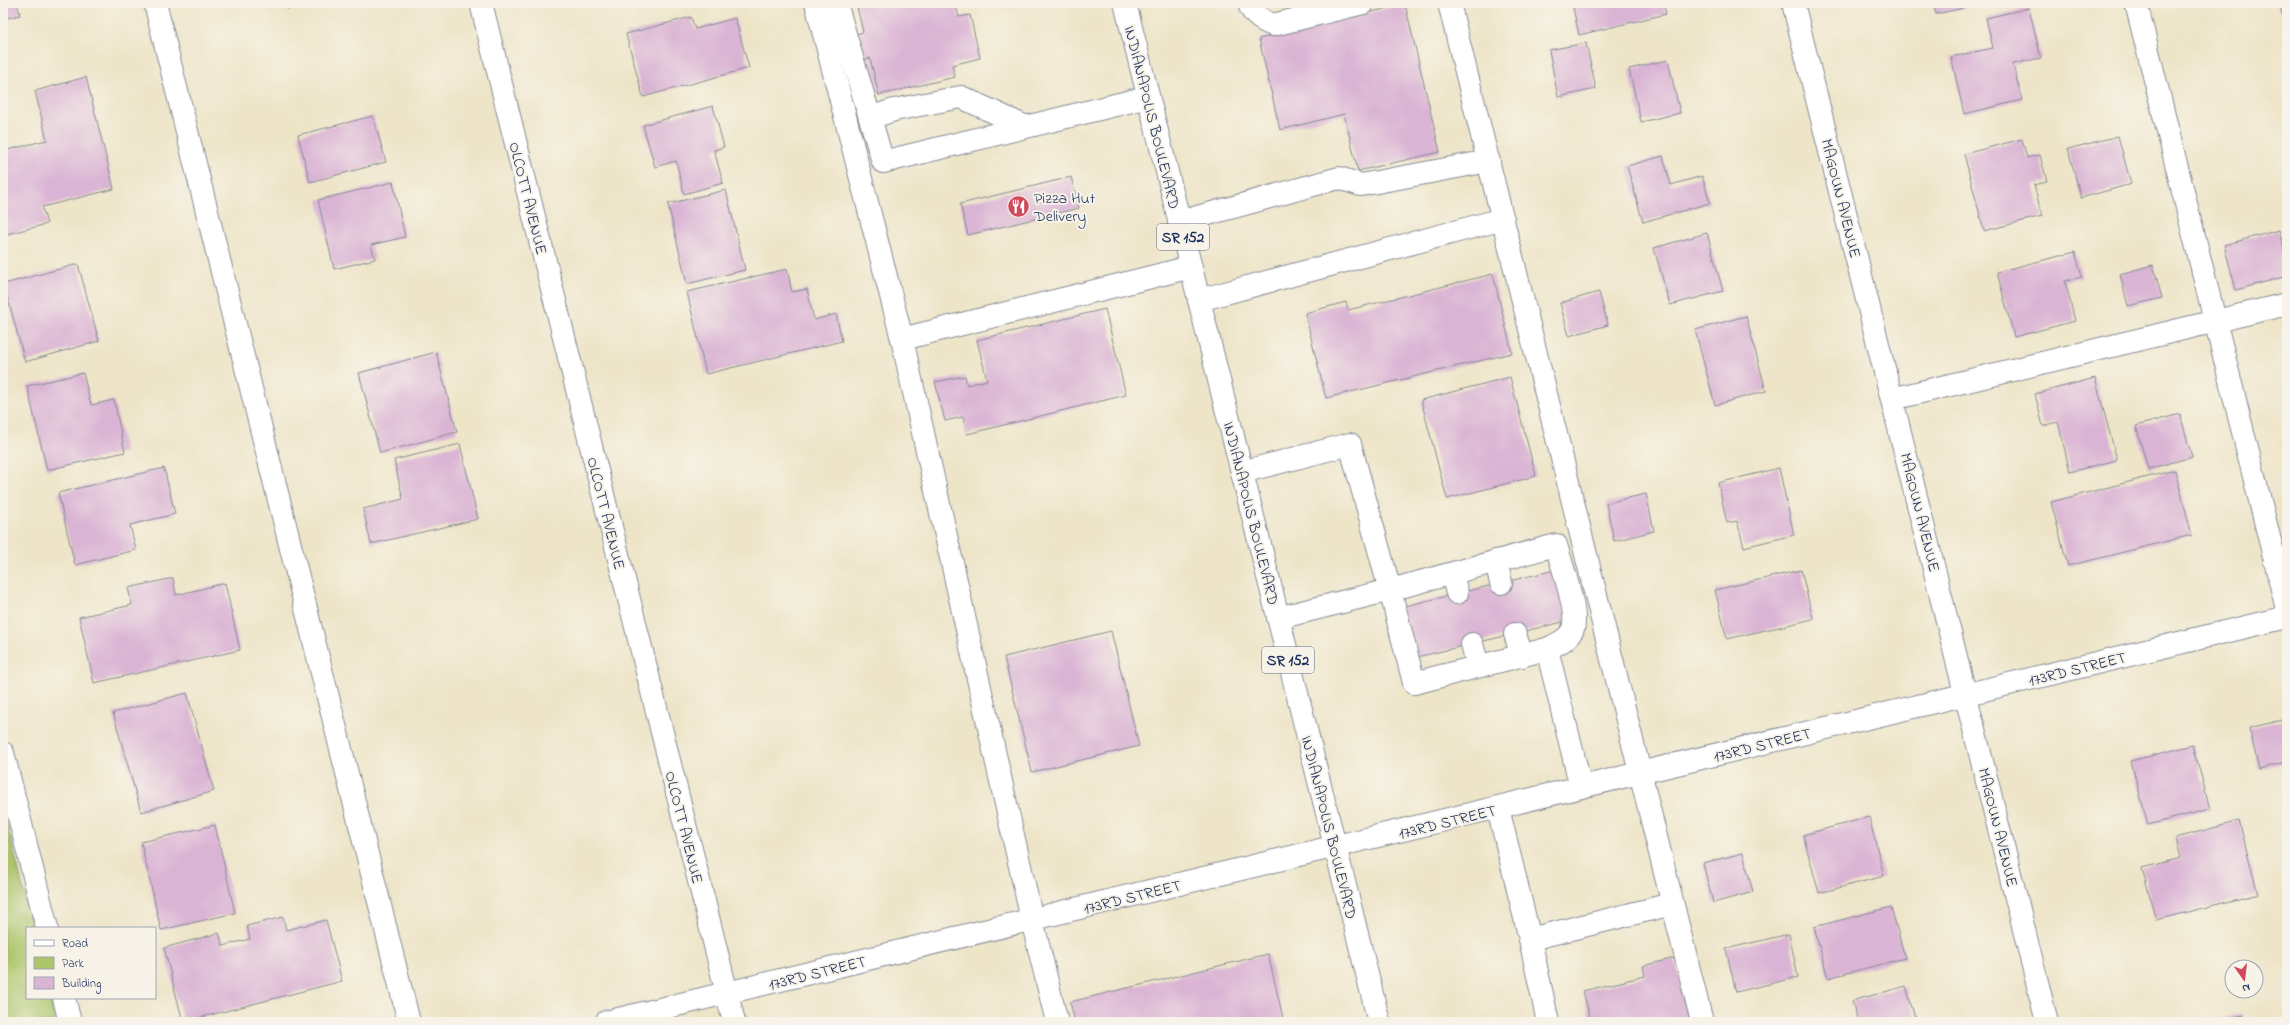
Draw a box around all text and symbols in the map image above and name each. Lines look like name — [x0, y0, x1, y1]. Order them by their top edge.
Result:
street label: INDIANAPOLIS BOULEVARD — [1117, 23, 1185, 212]
street label: MAGOUN AVENUE — [1814, 136, 1866, 261]
street label: OLCOTT AVENUE — [501, 140, 553, 257]
place label: Pizza Hut Delivery — [1033, 187, 1096, 229]
restaurant icon: Pizza Hut Delivery — [1006, 193, 1032, 219]
road number: SR 152 — [1157, 224, 1209, 250]
street label: INDIANAPOLIS BOULEVARD — [1216, 419, 1284, 608]
street label: MAGOUN AVENUE — [1893, 450, 1945, 575]
street label: OLCOTT AVENUE — [579, 455, 631, 572]
street label: 173RD STREET — [2026, 646, 2129, 694]
road number: SR 152 — [1262, 647, 1314, 673]
street label: 173RD STREET — [1711, 722, 1814, 770]
street label: INDIANAPOLIS BOULEVARD — [1294, 733, 1362, 922]
street label: MAGOUN AVENUE — [1971, 765, 2023, 890]
street label: OLCOTT AVENUE — [657, 769, 709, 886]
street label: 173RD STREET — [1396, 799, 1499, 847]
street label: 173RD STREET — [1081, 874, 1184, 922]
legend — [26, 927, 156, 999]
text: Road — [62, 935, 88, 953]
street label: 173RD STREET — [766, 950, 869, 998]
text: Park — [62, 955, 84, 973]
north arrow — [2224, 959, 2264, 999]
text: Building — [61, 975, 101, 994]
text: N — [2241, 979, 2252, 996]

